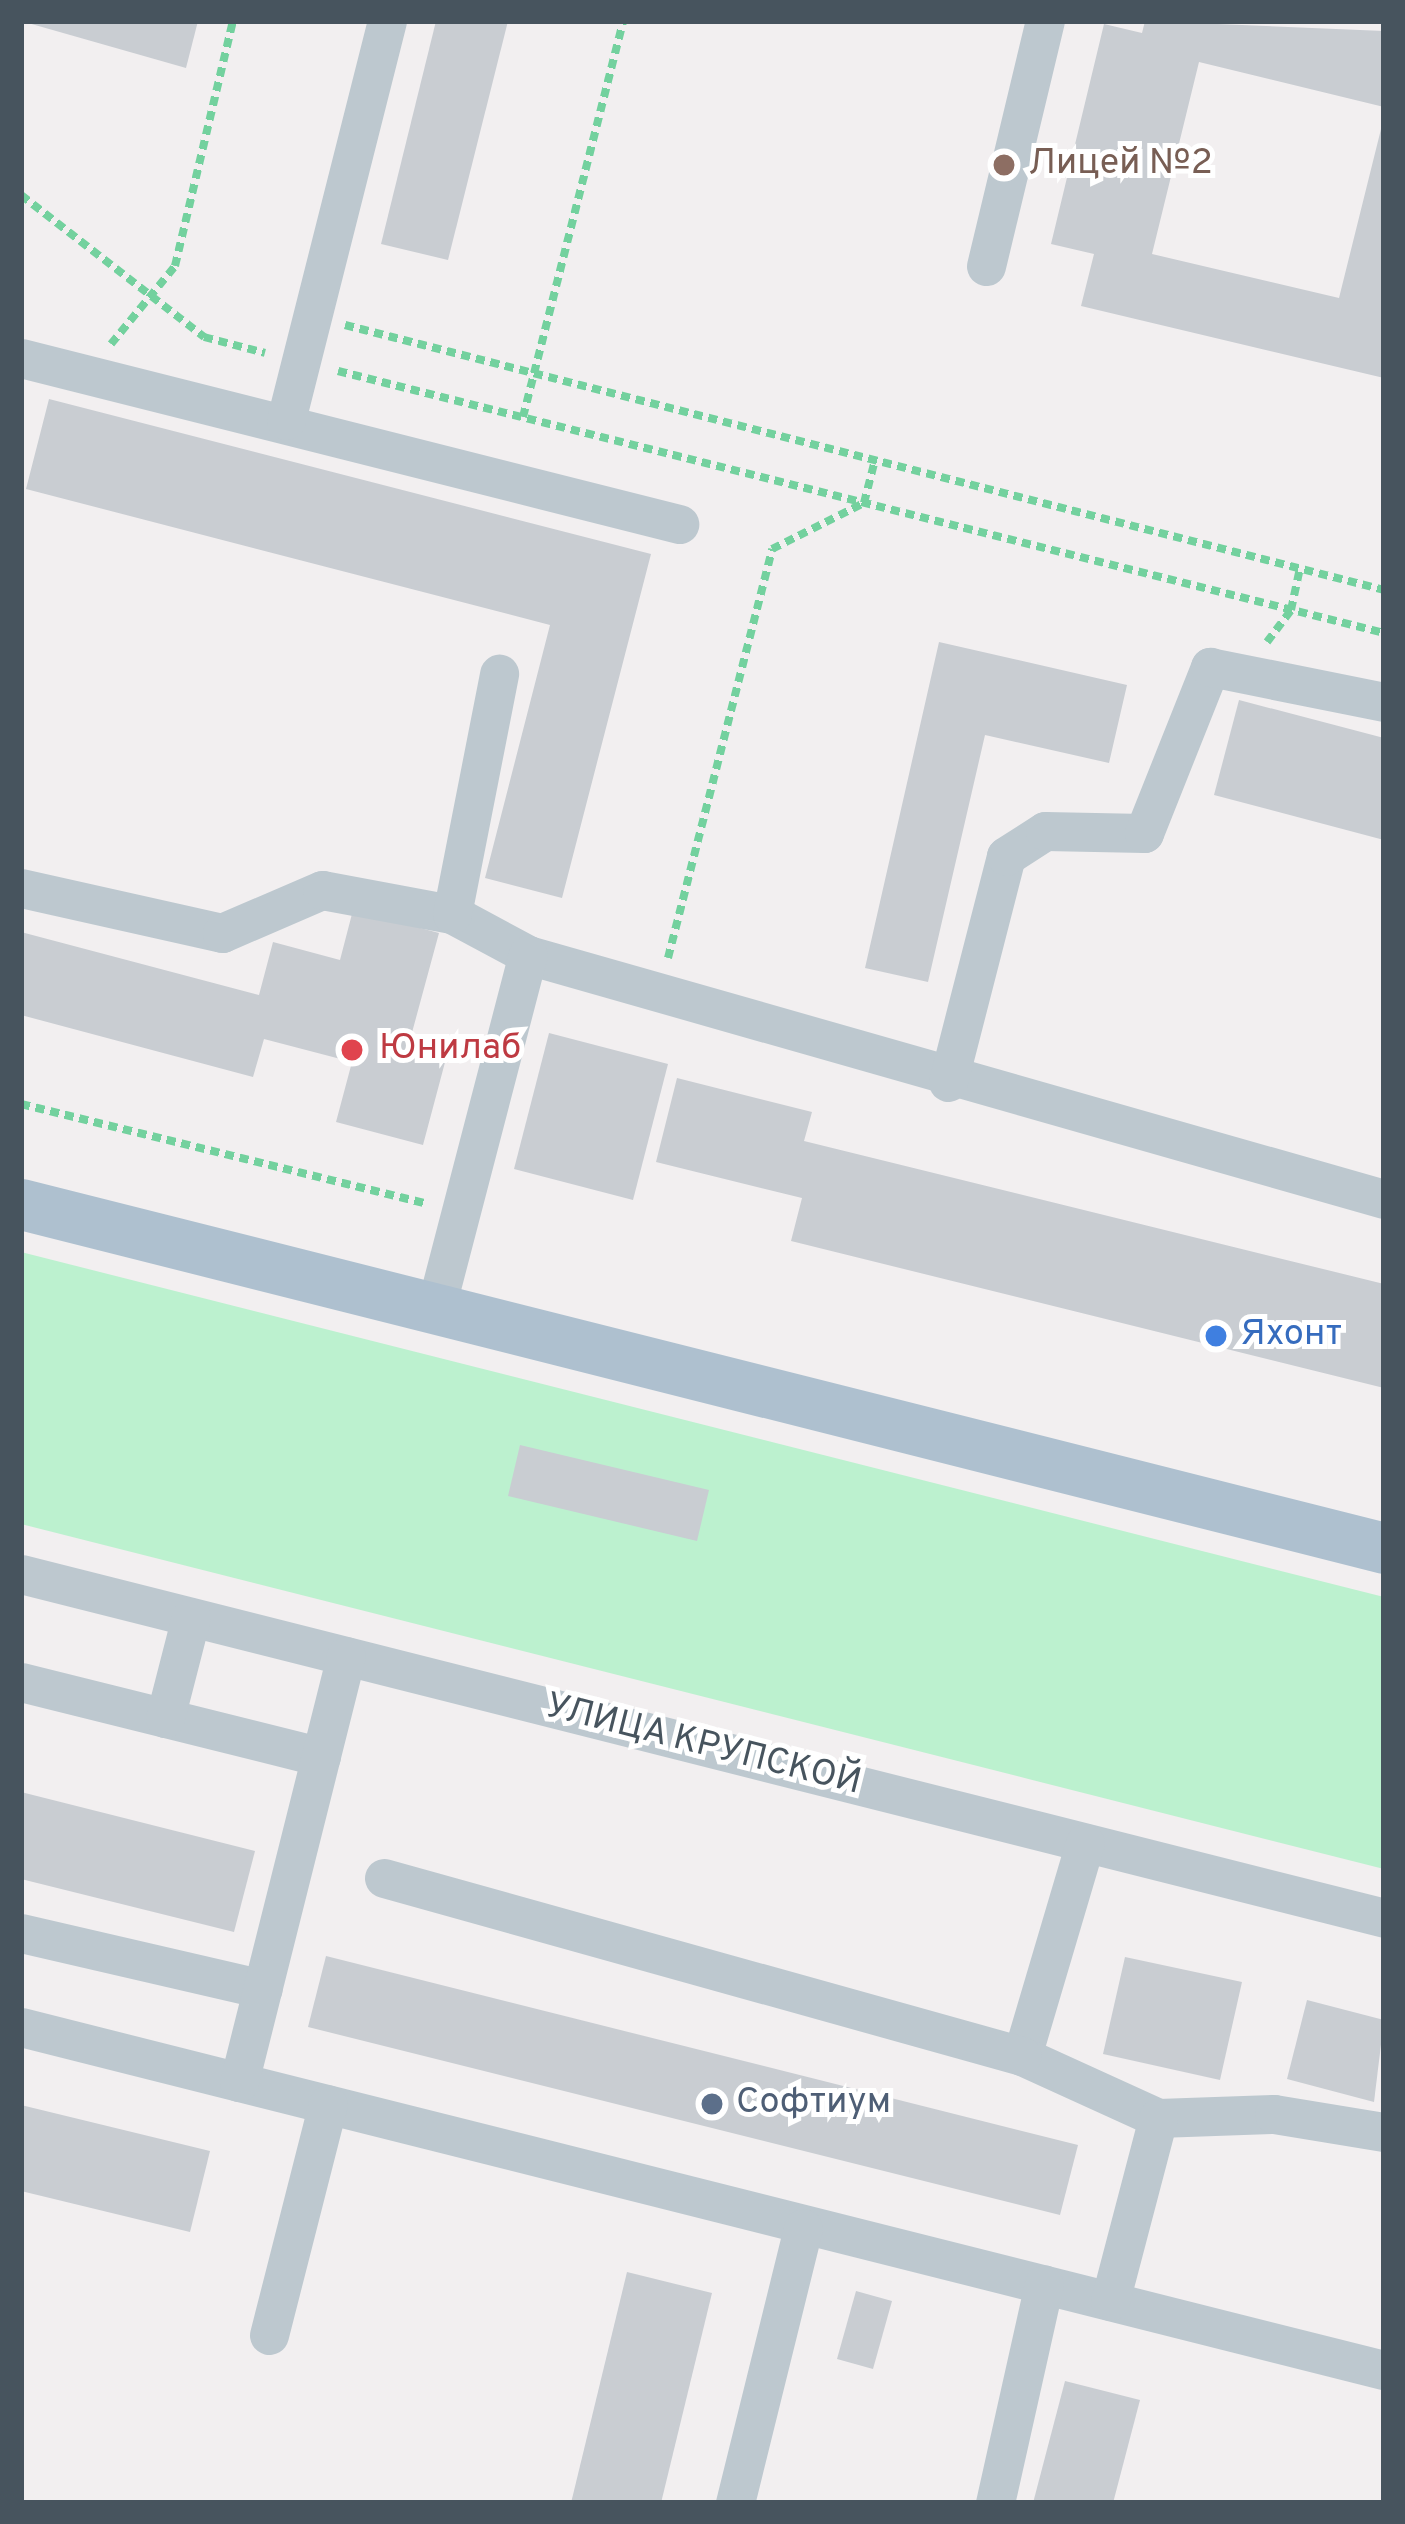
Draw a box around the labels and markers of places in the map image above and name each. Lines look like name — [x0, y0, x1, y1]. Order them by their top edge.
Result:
place label: Лицей №2 — [1028, 143, 1213, 187]
marker: Лицей №2 — [991, 152, 1017, 178]
place label: Юнилаб — [379, 1028, 521, 1072]
marker: Юнилаб — [336, 1034, 368, 1066]
place label: Яхонт — [1240, 1314, 1342, 1358]
marker: Яхонт — [1203, 1323, 1229, 1349]
place label: Софтиум — [736, 2082, 891, 2126]
marker: Софтиум — [699, 2091, 725, 2117]

